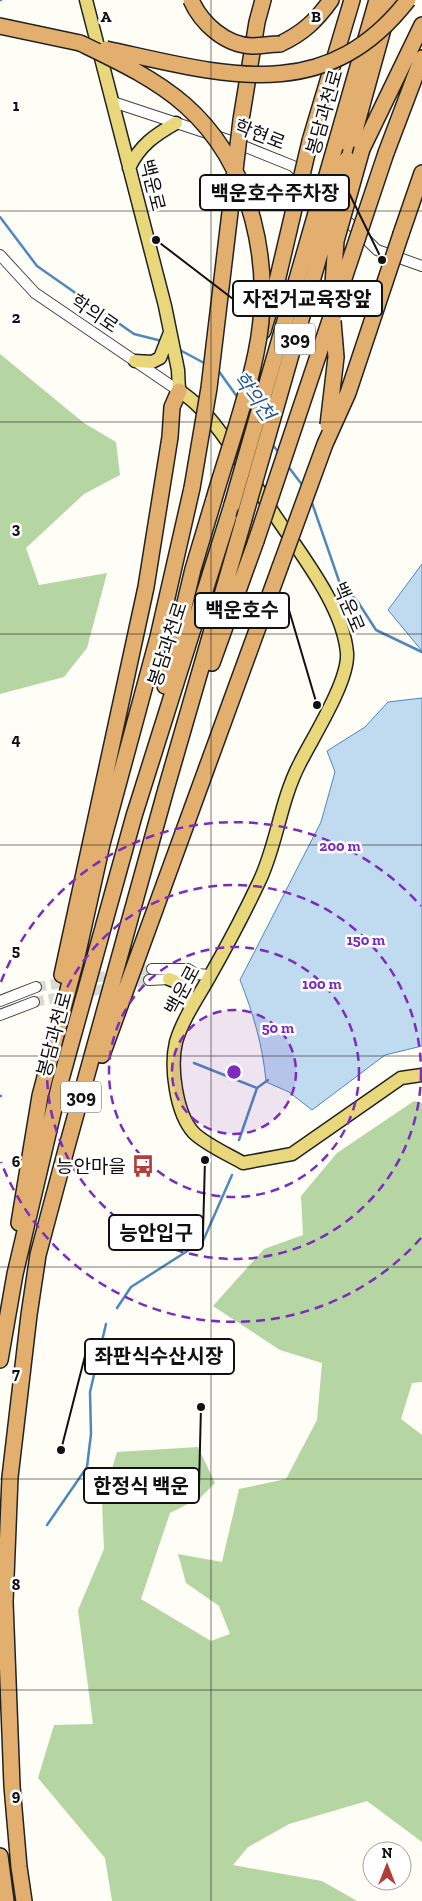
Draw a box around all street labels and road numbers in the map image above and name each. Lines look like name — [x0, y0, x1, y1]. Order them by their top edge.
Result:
street label: 봉담과천로 — [301, 67, 348, 157]
street label: 학현로 — [231, 114, 288, 155]
street label: 백운로 — [135, 157, 170, 213]
street label: 학의로 — [67, 289, 123, 338]
road number: 309 — [275, 324, 315, 354]
street label: 백운로 — [328, 579, 369, 636]
street label: 봉담과천로 — [143, 599, 192, 689]
street label: 백운로 — [160, 962, 205, 1019]
street label: 봉담과천로 — [32, 989, 77, 1079]
road number: 309 — [61, 1082, 101, 1112]

